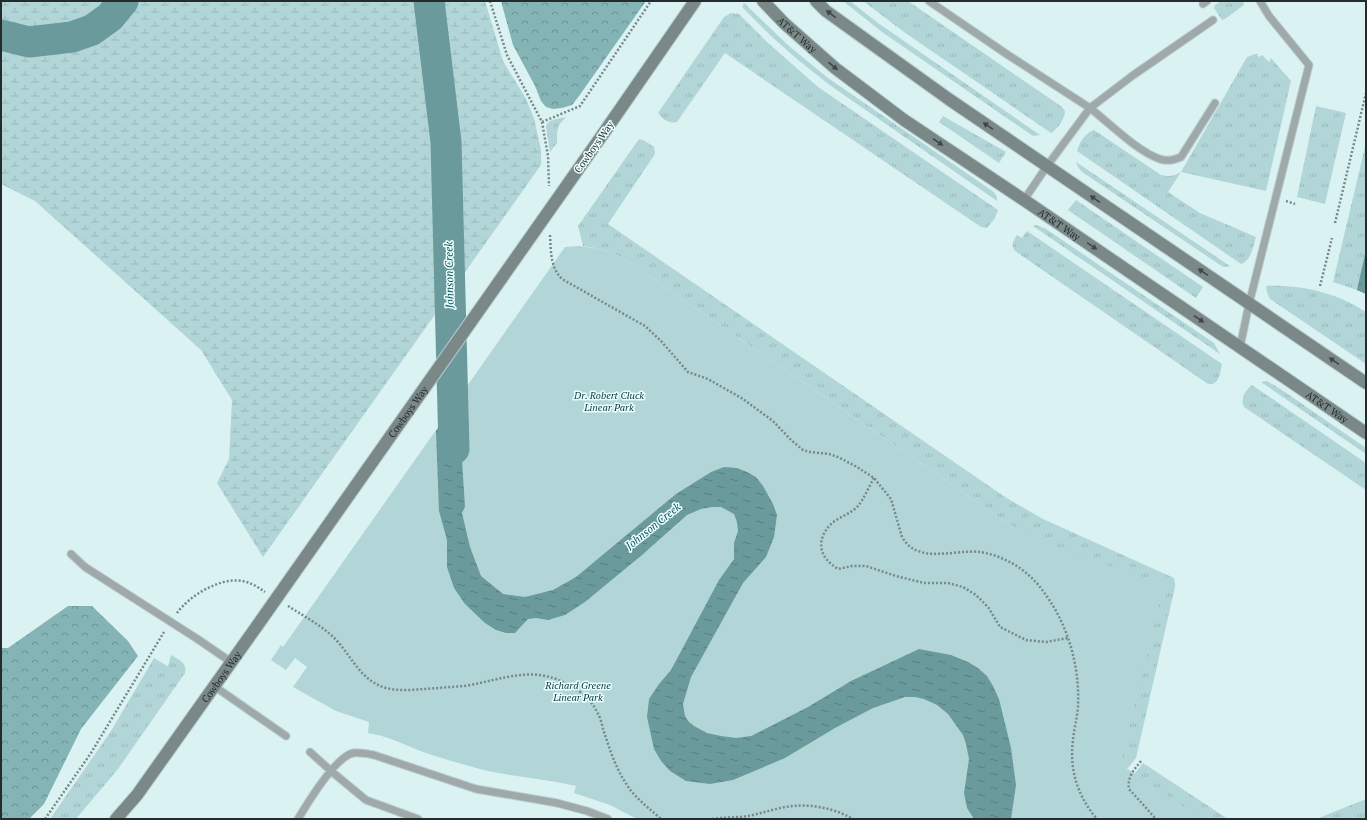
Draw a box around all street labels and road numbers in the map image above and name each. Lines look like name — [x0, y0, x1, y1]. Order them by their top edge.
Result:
street label: AT&T Way — [775, 14, 820, 56]
street label: Cowboys Way — [571, 118, 617, 175]
street label: AT&T Way — [1036, 205, 1084, 244]
street label: Cowboys Way — [385, 382, 431, 440]
street label: AT&T Way — [1304, 388, 1352, 426]
street label: Cowboys Way — [198, 648, 244, 705]

